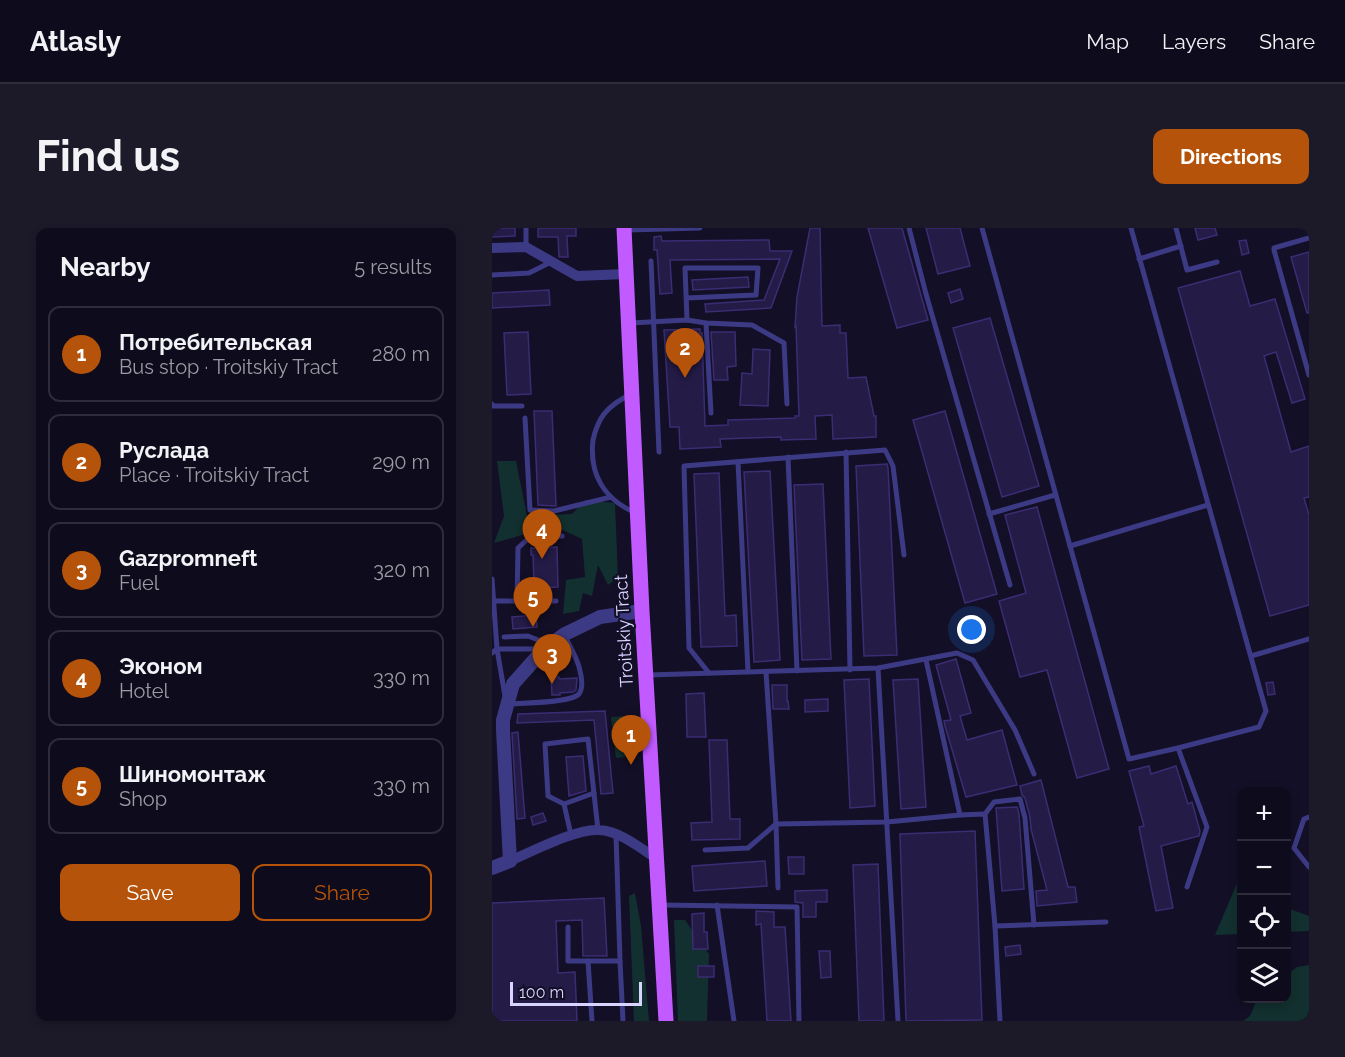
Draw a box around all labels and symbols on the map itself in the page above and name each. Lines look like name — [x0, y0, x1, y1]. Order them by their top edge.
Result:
pin: 2 — [666, 328, 704, 378]
pin: 4 — [523, 510, 562, 559]
street label: Troitskiy Tract — [610, 574, 637, 688]
pin: 5 — [514, 578, 552, 627]
your location — [957, 615, 986, 644]
pin: 3 — [532, 634, 572, 684]
pin: 1 — [612, 716, 650, 765]
scale bar — [510, 979, 642, 1006]

